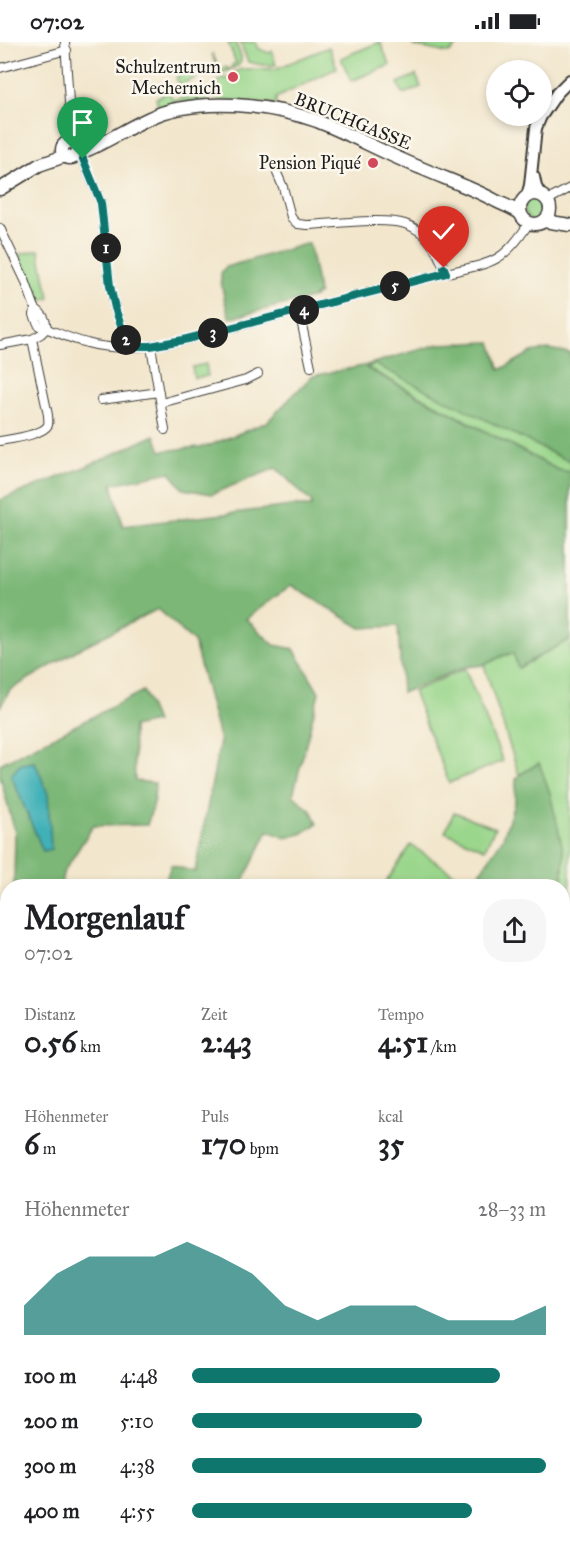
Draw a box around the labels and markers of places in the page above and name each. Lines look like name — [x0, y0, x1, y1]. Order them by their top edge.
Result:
place label: Schulzentrum Mechernich — [115, 56, 221, 99]
marker: Schulzentrum Mechernich — [226, 70, 240, 84]
pin — [57, 97, 108, 159]
place label: Pension Piqué — [259, 152, 361, 175]
marker: Pension Piqué — [366, 156, 380, 170]
pin — [418, 206, 469, 268]
pin: 1 — [91, 233, 121, 263]
pin: 5 — [380, 271, 410, 301]
pin: 4 — [289, 295, 319, 325]
pin: 3 — [198, 318, 228, 348]
pin: 2 — [111, 325, 141, 355]

